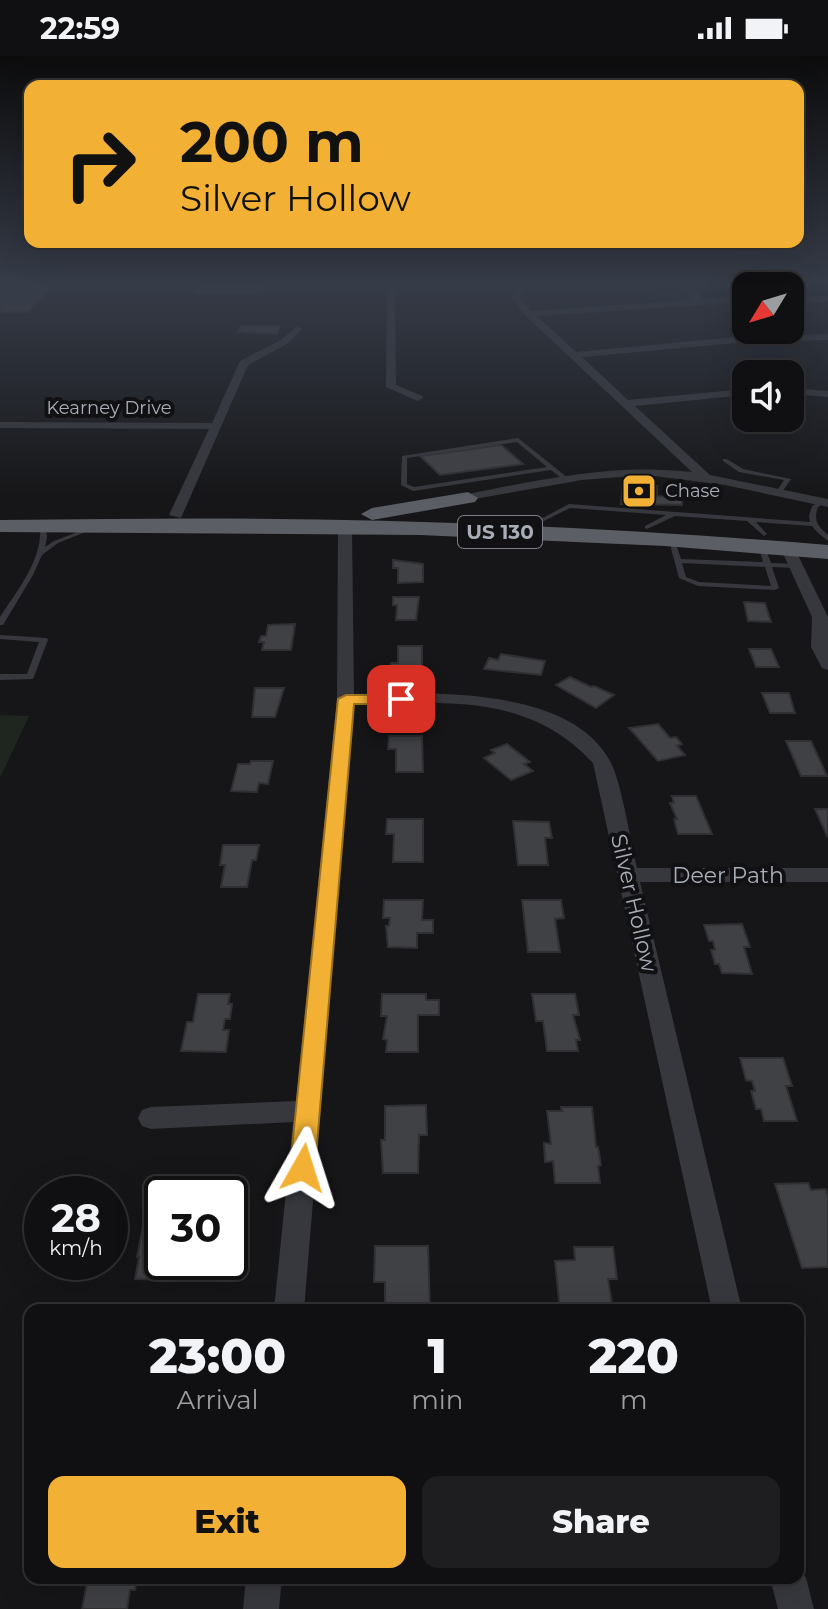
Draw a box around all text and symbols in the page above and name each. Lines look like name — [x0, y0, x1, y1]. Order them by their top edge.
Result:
text: 22:59 — [40, 10, 120, 47]
text: 200 m — [180, 108, 364, 176]
icon: right — [48, 112, 152, 216]
text: Silver Hollow — [180, 176, 411, 220]
north arrow — [732, 272, 804, 344]
map controls — [732, 272, 804, 432]
button: sound — [732, 360, 804, 432]
street label: Kearney Drive — [46, 397, 172, 419]
bank icon: Chase — [620, 472, 658, 510]
place label: Chase — [665, 480, 720, 502]
road number: US 130 — [458, 516, 542, 548]
pin — [367, 665, 435, 733]
icon: arrive — [379, 677, 423, 721]
street label: Silver Hollow — [605, 831, 663, 975]
street label: Deer Path — [672, 862, 784, 889]
position arrow — [261, 1126, 345, 1210]
speed limit sign: 30 — [144, 1176, 248, 1280]
text: 28 — [51, 1193, 101, 1242]
text: km/h — [49, 1236, 103, 1260]
text: 23:00 — [149, 1327, 286, 1385]
text: 1 — [428, 1327, 447, 1385]
text: 220 — [588, 1327, 679, 1385]
text: Arrival — [177, 1384, 259, 1416]
text: min — [411, 1384, 463, 1416]
text: m — [620, 1384, 647, 1416]
button: Exit — [48, 1476, 406, 1568]
button: Share — [422, 1476, 780, 1568]

